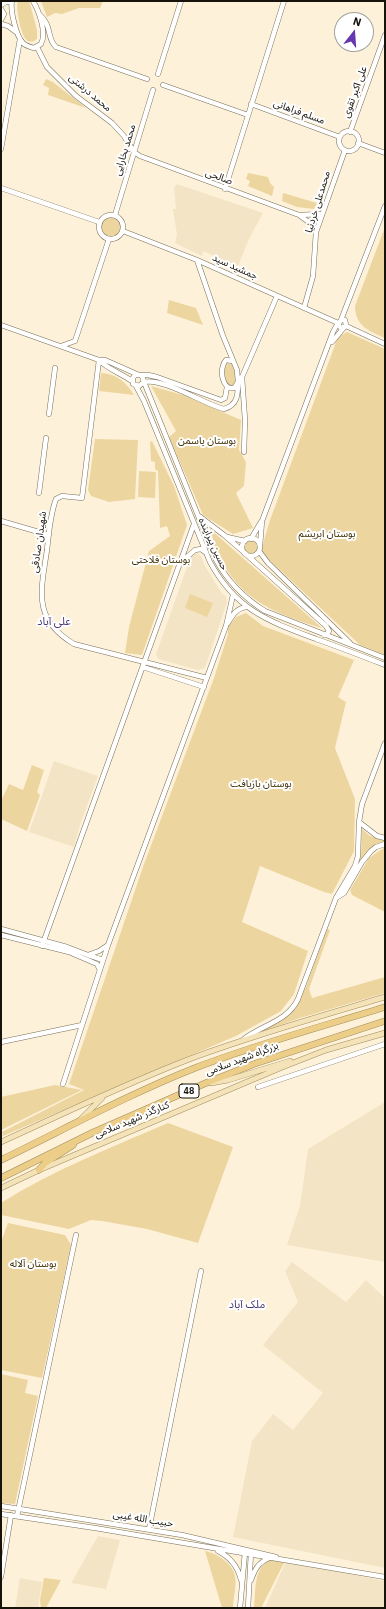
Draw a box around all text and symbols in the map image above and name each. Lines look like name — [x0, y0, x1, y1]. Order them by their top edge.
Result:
north arrow — [334, 12, 374, 52]
text: N — [351, 14, 363, 29]
street label: علی اکبر تقوی — [340, 64, 370, 120]
street label: محمد درشتی — [66, 72, 114, 114]
street label: مسلم فراهانی — [272, 97, 326, 127]
street label: محمد بخارایی — [111, 123, 139, 177]
street label: صالحی — [204, 167, 234, 187]
street label: محمدعلی خردنیا — [303, 170, 333, 234]
street label: جمشید سید — [210, 252, 260, 282]
park label: بوستان یاسمن — [178, 435, 236, 447]
street label: شهیدان صادقی — [29, 510, 49, 574]
street label: حسین پیراینده — [196, 516, 230, 572]
park label: بوستان ابریشم — [299, 528, 355, 540]
park label: بوستان فلاحتی — [132, 554, 190, 566]
district label: علی آباد — [37, 615, 71, 629]
park label: بوستان بازیافت — [230, 778, 292, 790]
street label: بزرگراه شهید سلامی — [204, 1040, 280, 1078]
road number: 48 — [179, 1084, 199, 1098]
street label: کنارگذر شهید سلامی — [93, 1099, 171, 1141]
park label: بوستان آلاله — [10, 1258, 56, 1270]
district label: ملک آباد — [229, 1298, 265, 1312]
street label: حبیب الله غیبی — [112, 1508, 174, 1530]

